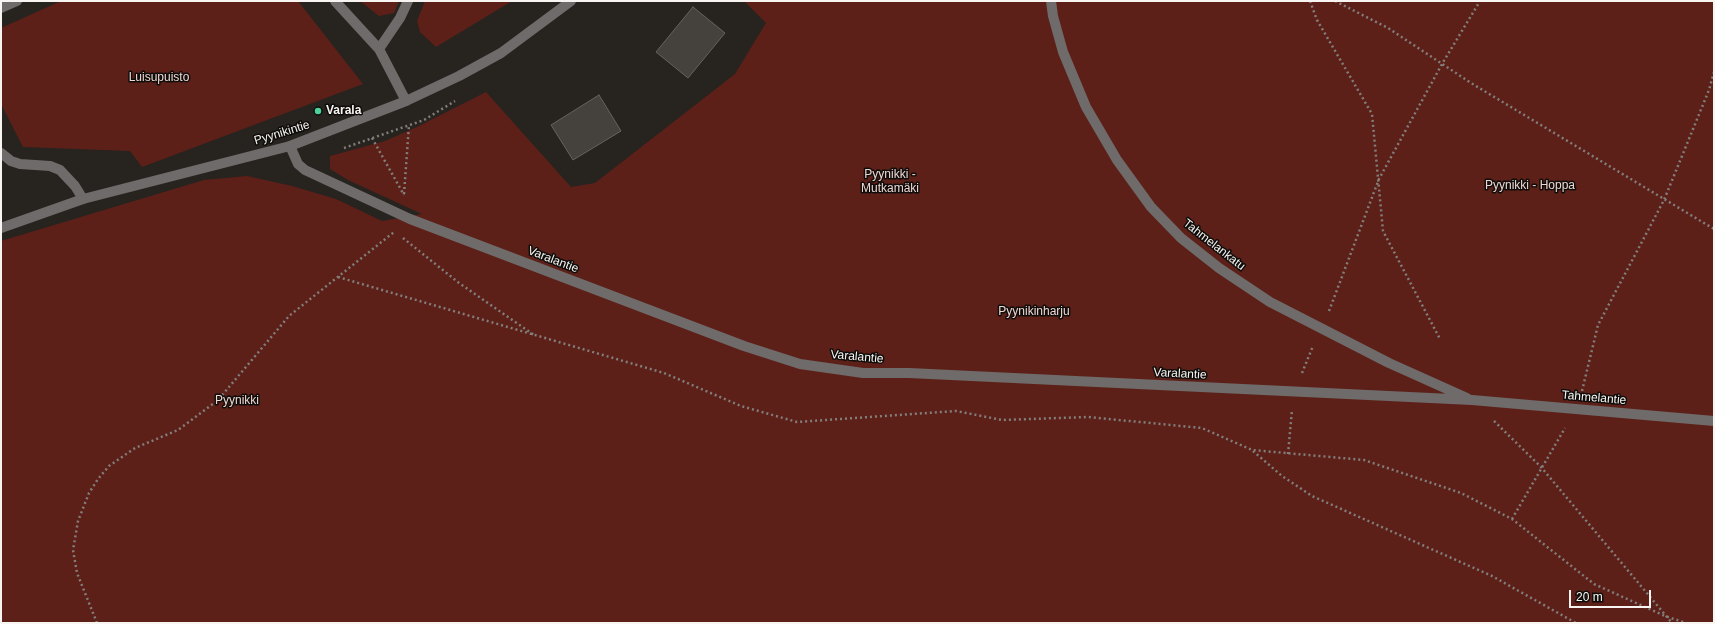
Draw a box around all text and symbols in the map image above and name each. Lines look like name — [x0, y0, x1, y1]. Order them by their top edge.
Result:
park label: Luisupuisto — [129, 71, 189, 85]
place label: Varala — [326, 104, 361, 118]
marker: Varala — [313, 106, 323, 116]
street label: Pyynikintie — [252, 118, 312, 148]
park label: Pyynikki - Mutkamäki — [861, 168, 919, 196]
park label: Pyynikki - Hoppa — [1485, 179, 1575, 193]
street label: Tahmelankatu — [1180, 216, 1248, 274]
street label: Varalantie — [526, 244, 580, 276]
park label: Pyynikinharju — [998, 305, 1070, 319]
street label: Varalantie — [830, 348, 884, 366]
street label: Varalantie — [1153, 365, 1207, 383]
street label: Tahmelantie — [1561, 388, 1627, 408]
park label: Pyynikki — [215, 394, 259, 408]
scale bar — [1571, 582, 1653, 608]
text: 20 m — [1576, 590, 1603, 604]

